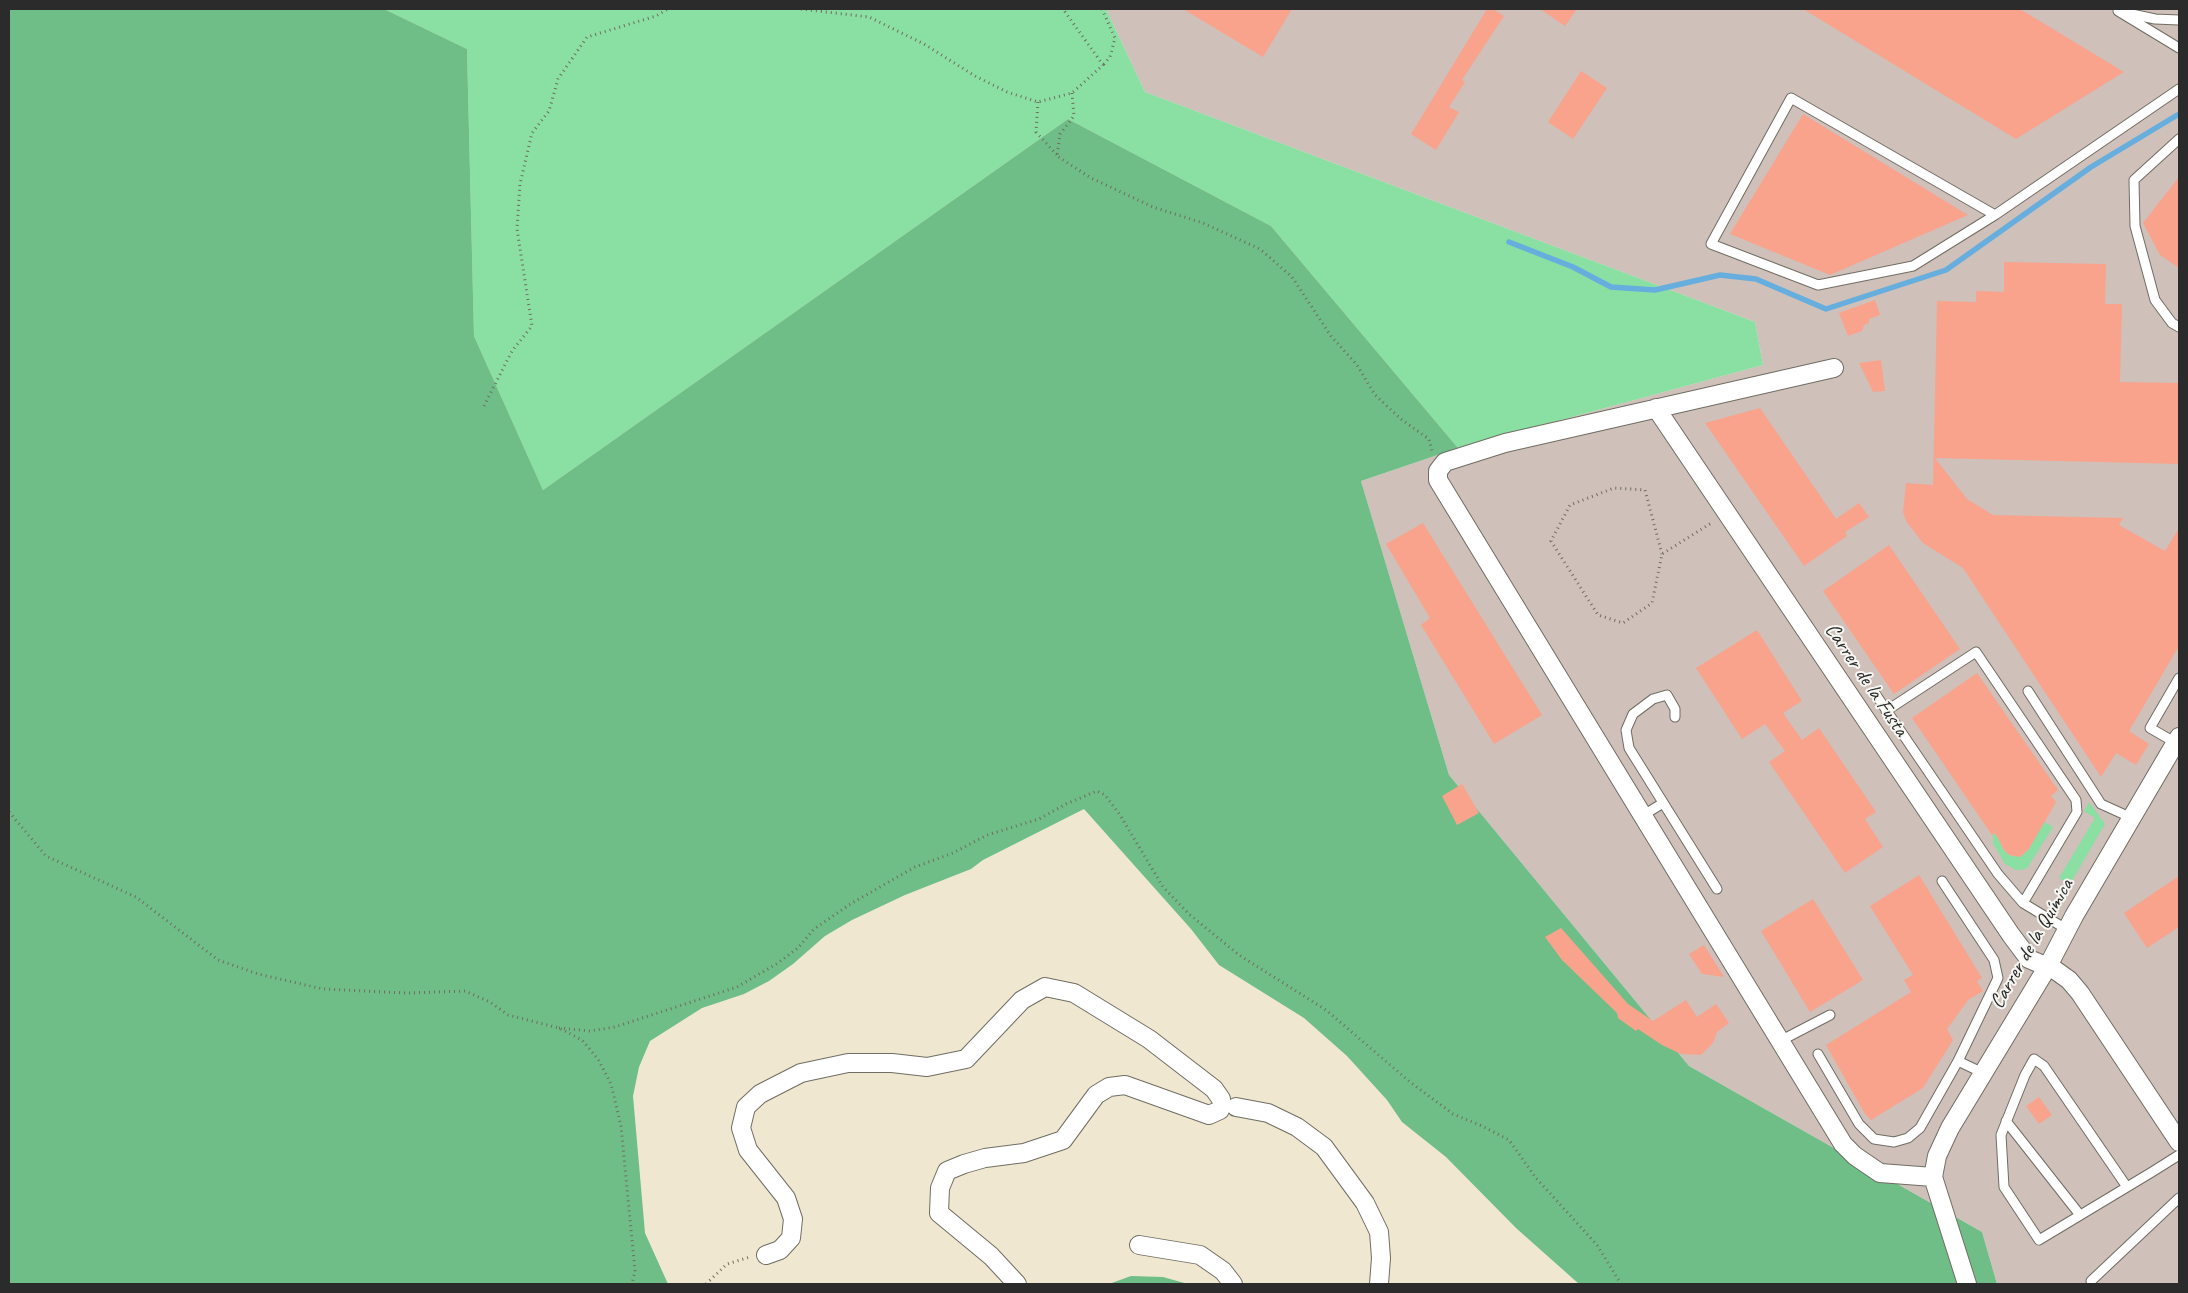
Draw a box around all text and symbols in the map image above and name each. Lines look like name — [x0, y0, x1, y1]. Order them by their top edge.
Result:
street label: Carrer de la Fusta — [1819, 619, 1913, 741]
street label: Carrer de la Química — [1985, 875, 2079, 1013]

